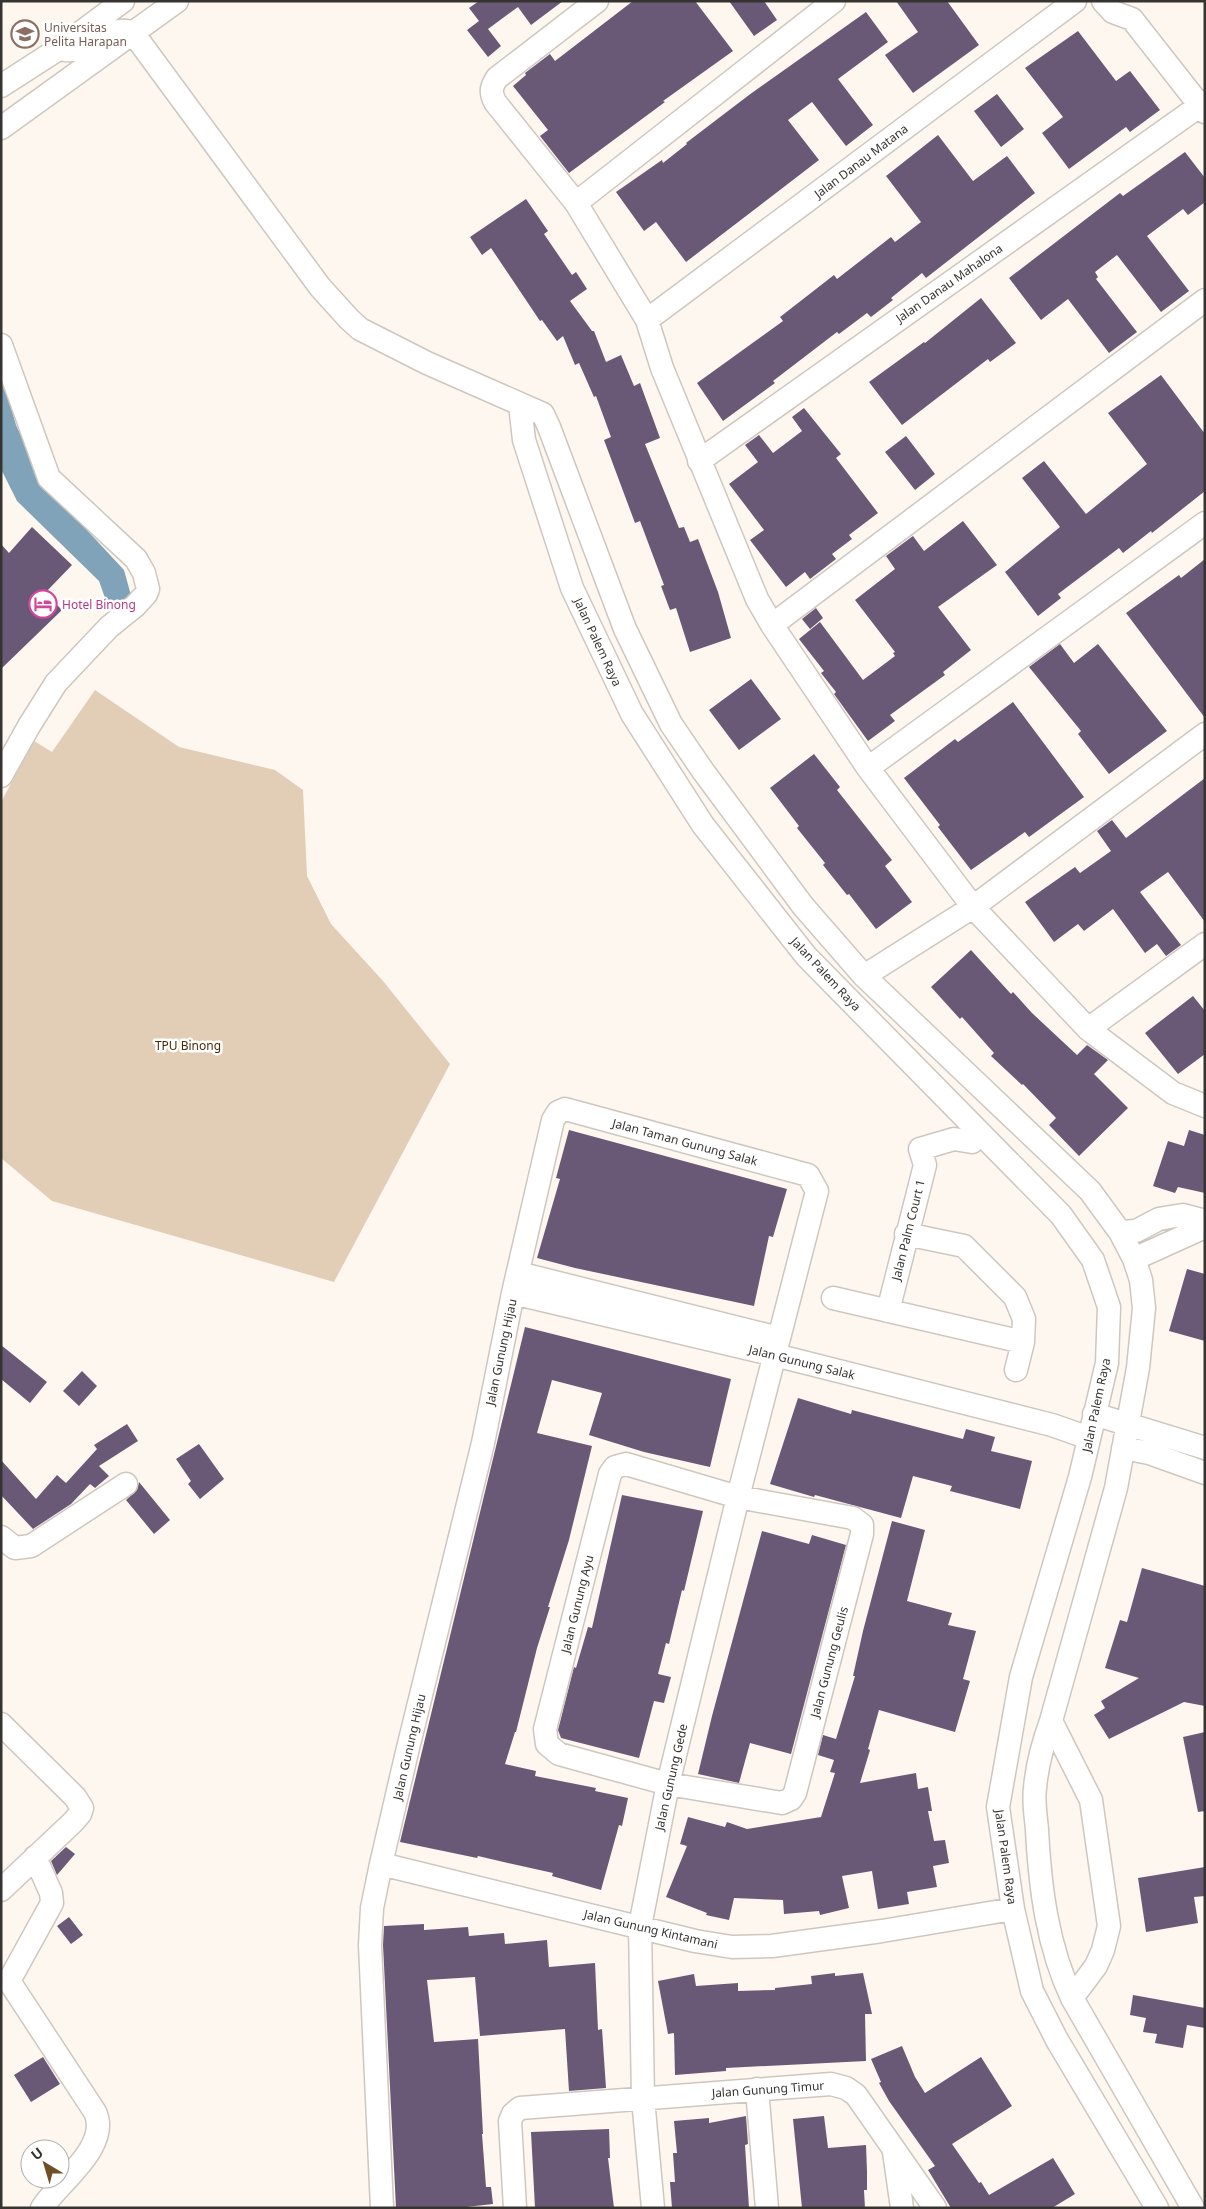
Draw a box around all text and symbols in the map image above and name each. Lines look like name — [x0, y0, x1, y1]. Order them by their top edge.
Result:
school or university icon: Universitas Pelita Harapan — [10, 19, 40, 49]
place label: Universitas Pelita Harapan — [44, 19, 127, 50]
street label: Jalan Danau Matana — [810, 120, 911, 203]
street label: Jalan Danau Mahalona — [891, 240, 1006, 327]
hotel icon: Hotel Binong — [28, 589, 58, 619]
street label: Jalan Palem Raya — [570, 594, 626, 689]
place label: Hotel Binong — [62, 596, 136, 613]
street label: Jalan Palem Raya — [786, 933, 865, 1015]
park label: TPU Binong — [155, 1037, 221, 1054]
street label: Jalan Taman Gunung Salak — [610, 1114, 760, 1170]
street label: Jalan Palm Court 1 — [887, 1178, 929, 1283]
street label: Jalan Gunung Hijau — [481, 1297, 521, 1408]
street label: Jalan Gunung Salak — [746, 1340, 857, 1384]
street label: Jalan Palem Raya — [1078, 1356, 1114, 1455]
street label: Jalan Gunung Ayu — [556, 1553, 597, 1656]
street label: Jalan Gunung Geulis — [806, 1604, 852, 1720]
street label: Jalan Gunung Hijau — [388, 1692, 429, 1803]
street label: Jalan Gunung Gede — [650, 1722, 692, 1833]
street label: Jalan Palem Raya — [991, 1807, 1021, 1906]
street label: Jalan Gunung Kintamani — [581, 1905, 720, 1953]
street label: Jalan Gunung Timur — [710, 2077, 825, 2101]
north arrow — [20, 2139, 70, 2189]
text: U — [27, 2143, 47, 2164]

